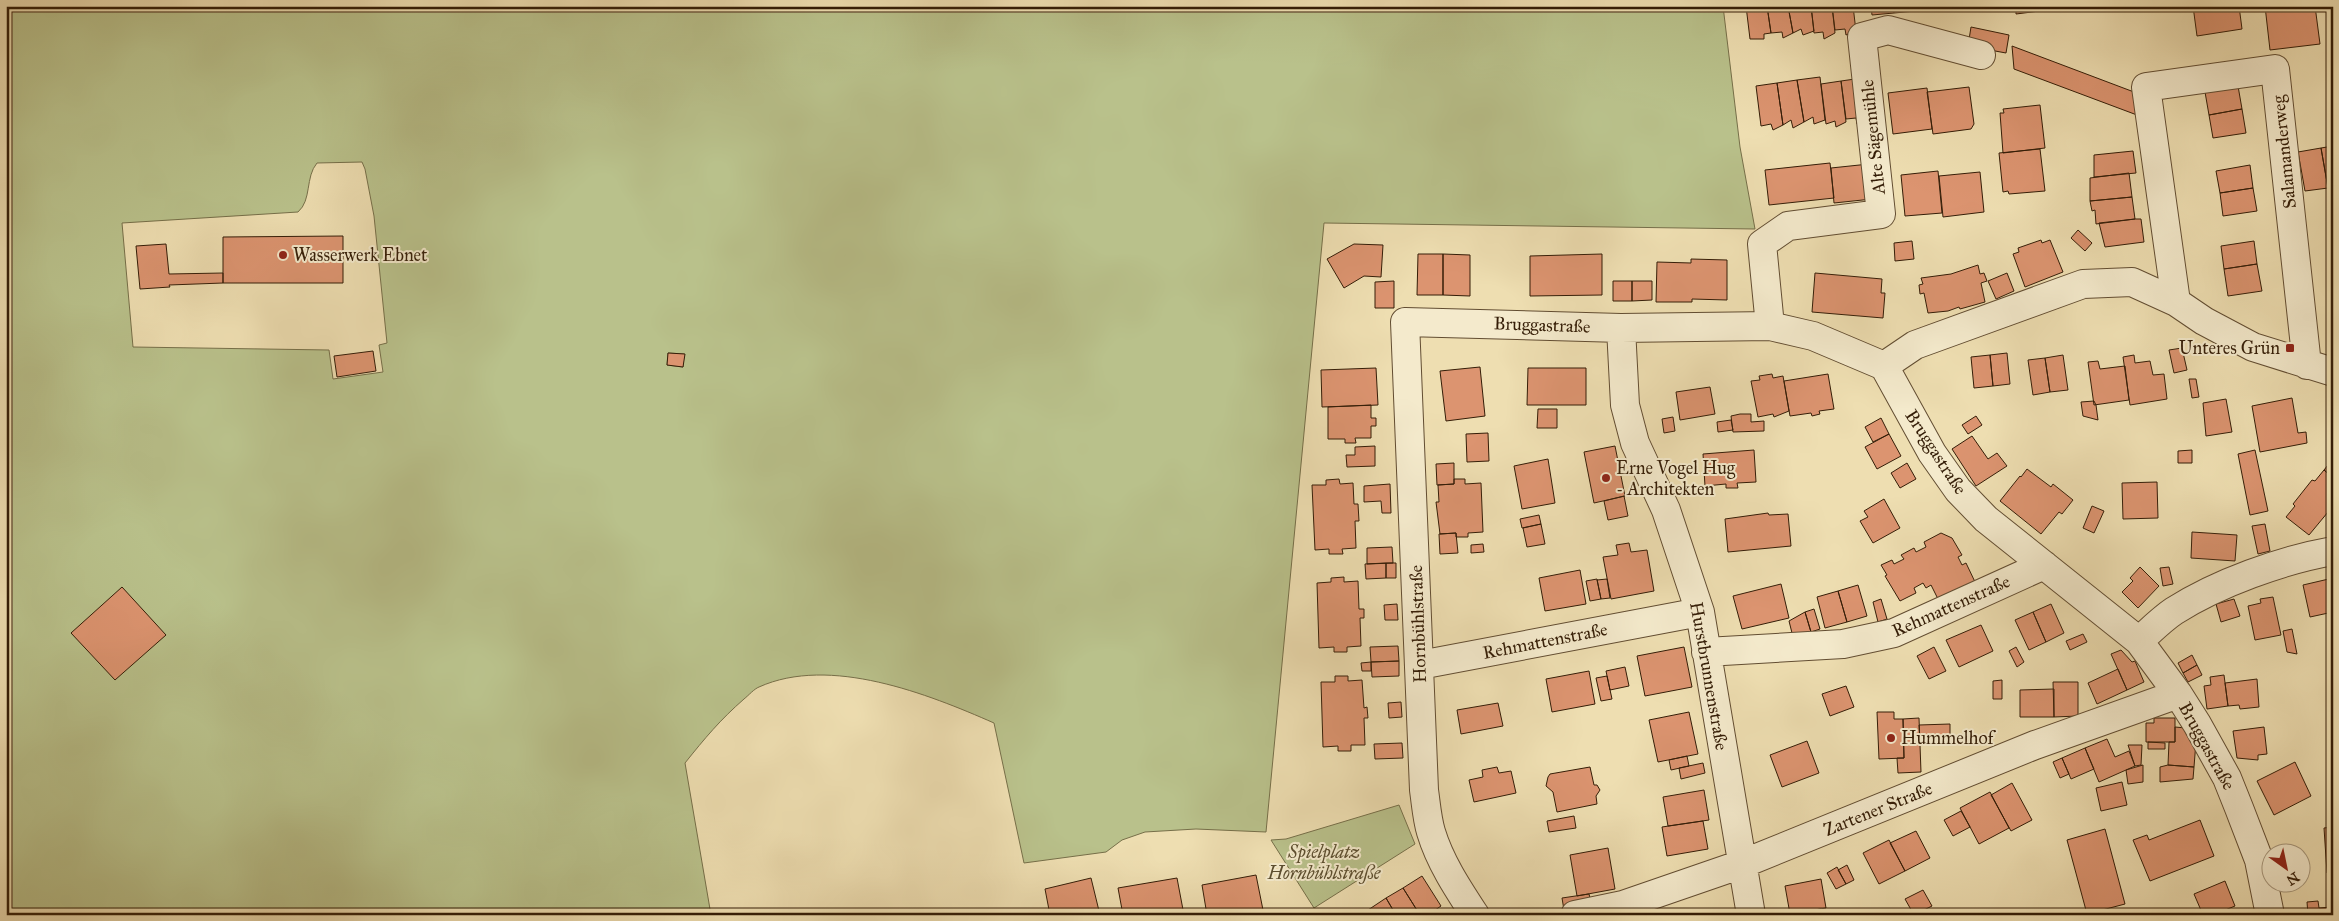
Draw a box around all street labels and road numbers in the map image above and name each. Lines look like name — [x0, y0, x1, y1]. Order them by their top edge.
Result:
street label: Alte Sägemühle — [1856, 78, 1891, 197]
street label: Salamanderweg — [2267, 94, 2302, 210]
street label: Bruggastraße — [1493, 312, 1591, 339]
street label: Bruggastraße — [1900, 405, 1972, 499]
street label: Hornbühlstraße — [1405, 565, 1431, 683]
street label: Rehmattenstraße — [1889, 570, 2013, 642]
street label: Hurstbrunnenstraße — [1685, 600, 1733, 752]
street label: Rehmattenstraße — [1481, 618, 1609, 664]
street label: Bruggastraße — [2173, 698, 2240, 794]
street label: Zartener Straße — [1820, 777, 1936, 841]

